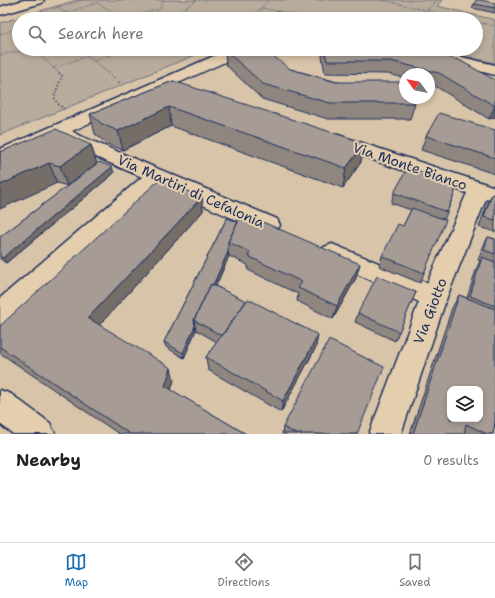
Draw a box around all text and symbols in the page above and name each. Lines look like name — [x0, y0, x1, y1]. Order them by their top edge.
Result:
search box — [12, 12, 483, 56]
icon: search — [26, 23, 48, 45]
text: Search here — [58, 24, 144, 44]
north arrow — [399, 68, 435, 104]
street label: Via Monte Bianco — [350, 138, 470, 194]
street label: Via Martiri di Cefalonia — [115, 150, 268, 232]
street label: Via Giotto — [409, 275, 451, 347]
map controls — [447, 386, 483, 422]
button: layers — [447, 386, 483, 422]
text: Nearby — [16, 449, 81, 471]
text: 0 results — [423, 452, 479, 469]
tab: Map — [65, 551, 88, 590]
tab: Directions — [217, 551, 270, 590]
tab: Saved — [399, 551, 430, 590]

